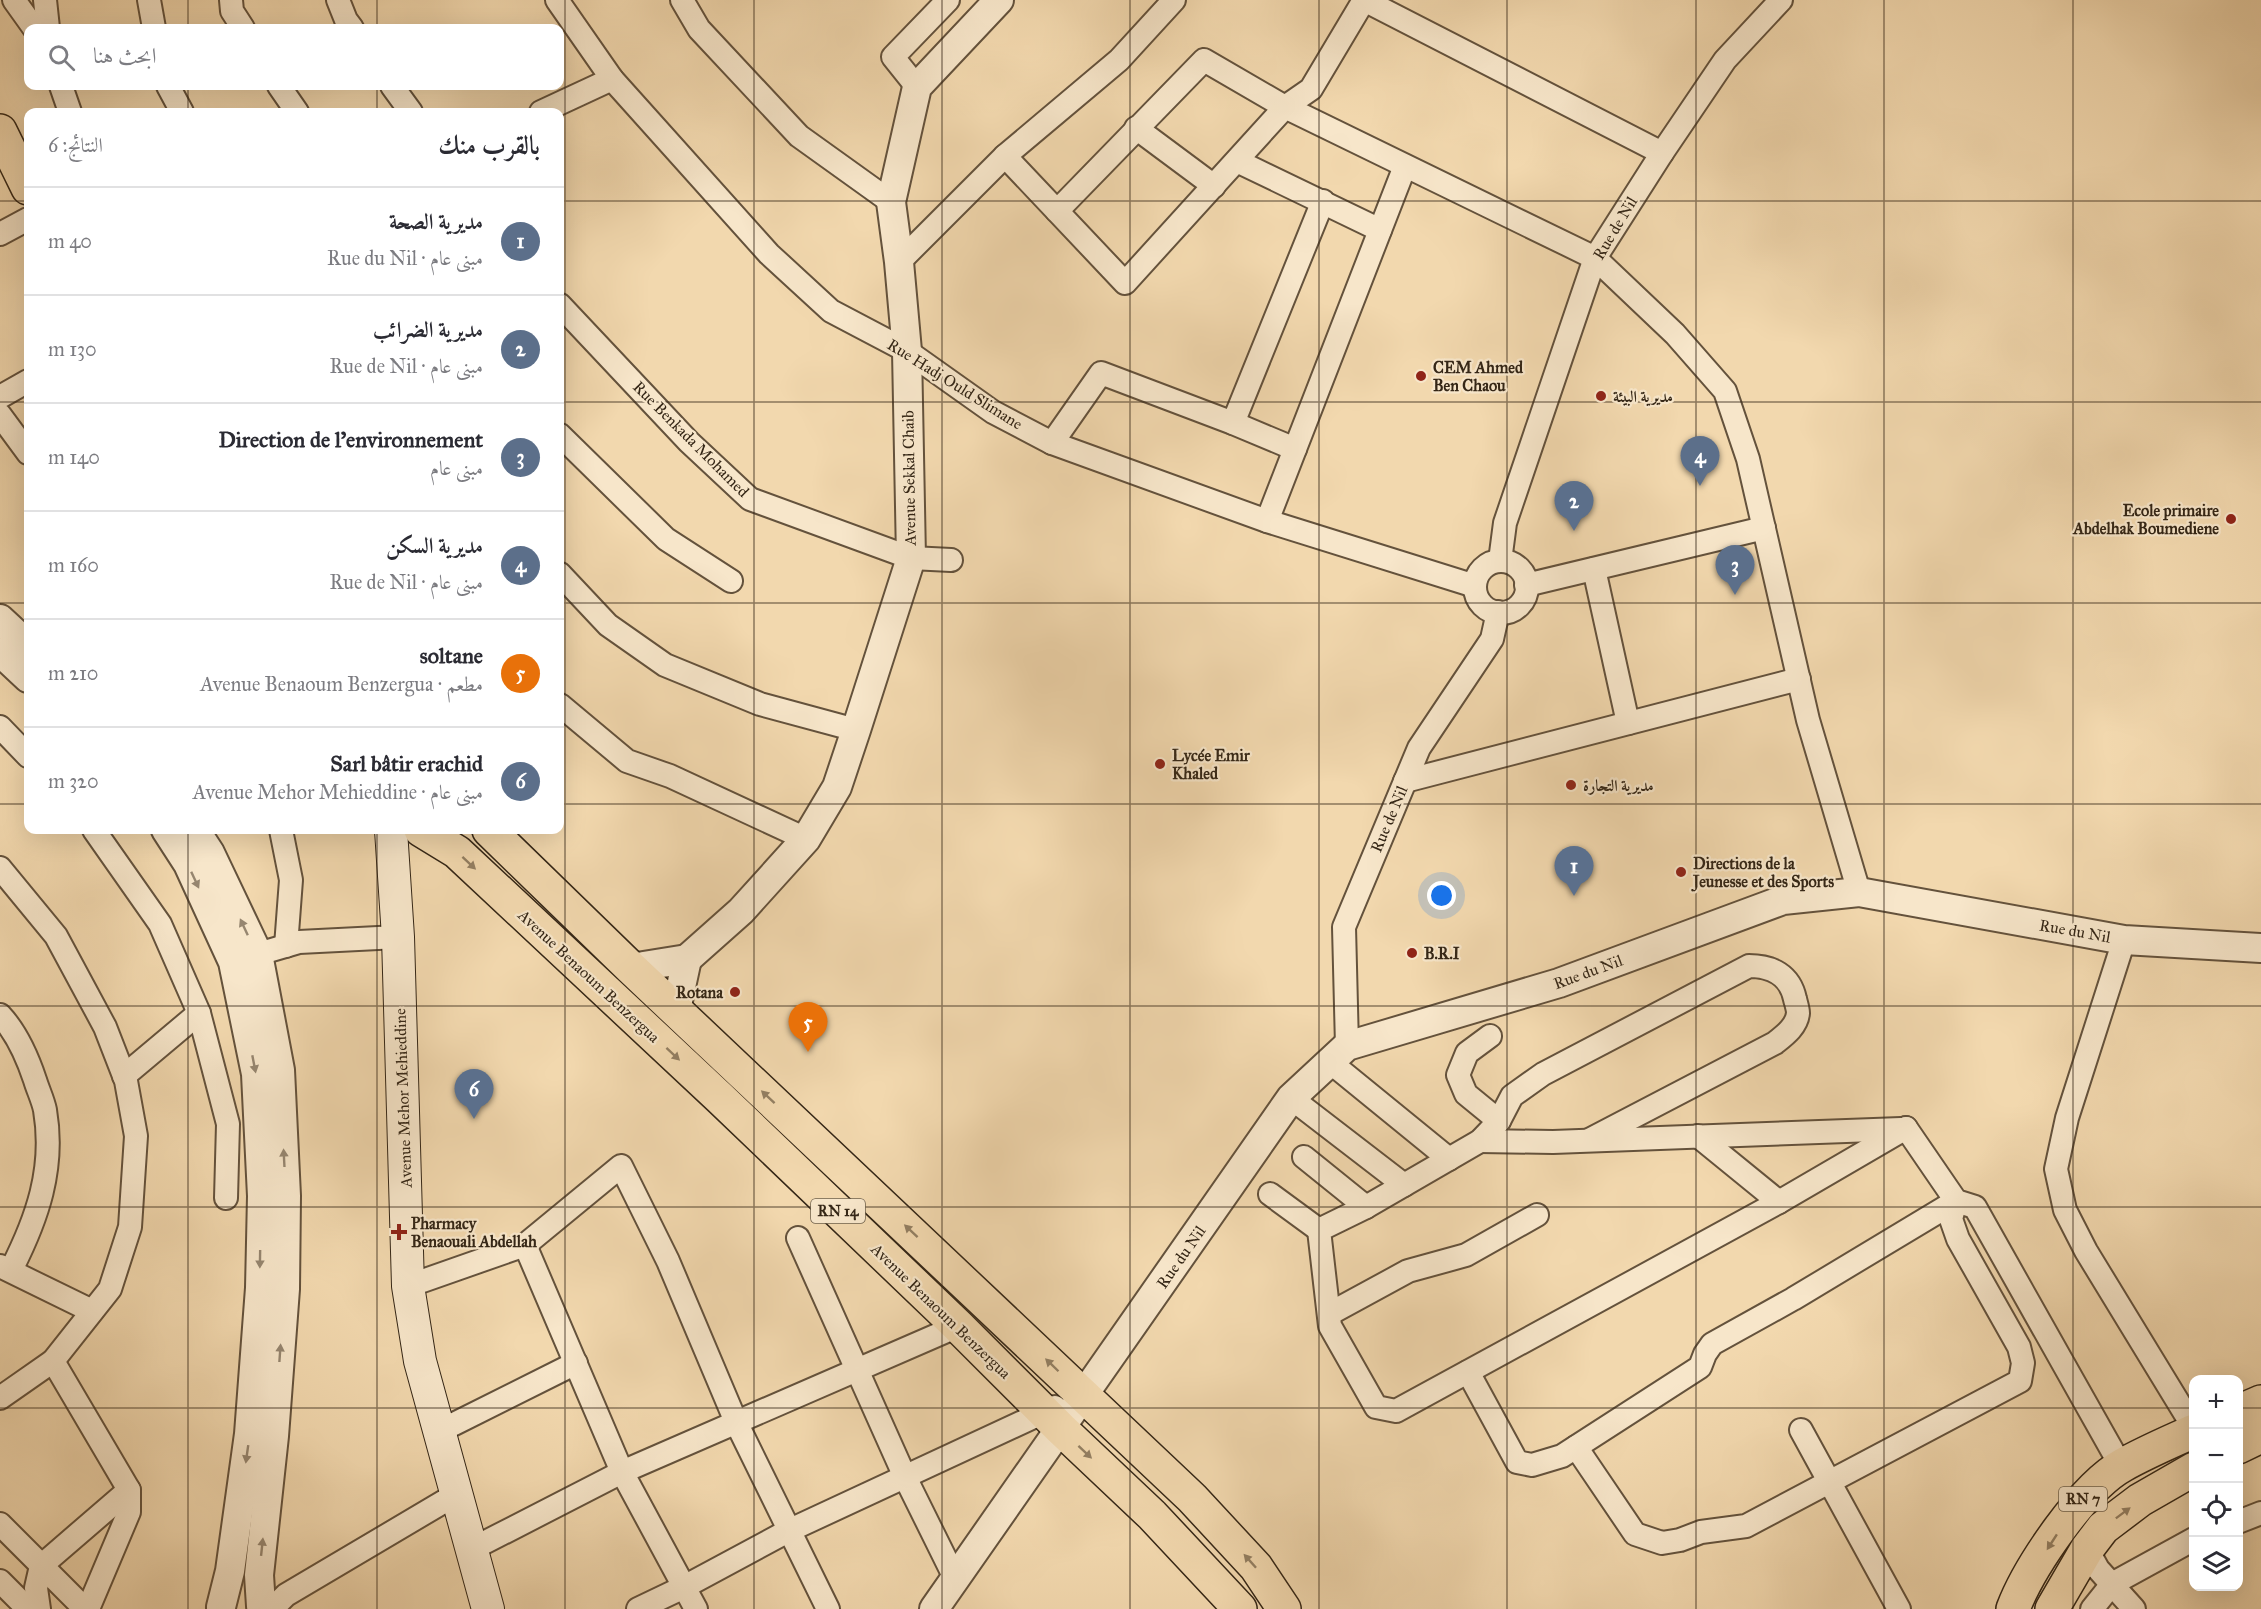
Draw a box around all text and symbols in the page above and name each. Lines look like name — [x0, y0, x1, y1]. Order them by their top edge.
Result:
search box — [24, 24, 564, 90]
icon: search — [45, 41, 78, 74]
text: ابحث هنا — [93, 42, 156, 69]
text: بالقرب منك — [438, 129, 540, 161]
text: النتائج: 6 — [48, 133, 103, 157]
street label: Rue de Nil — [1589, 192, 1642, 263]
text: مديرية الصحة — [389, 208, 483, 235]
text: 40 m — [48, 229, 92, 253]
text: 1 — [517, 229, 524, 253]
text: مبنى عام · Rue du Nil — [327, 246, 483, 270]
text: مديرية الضرائب — [373, 316, 483, 343]
street label: Rue Hadj Ould Slimane — [884, 335, 1026, 433]
text: 130 m — [48, 337, 97, 361]
text: 2 — [516, 337, 525, 361]
text: مبنى عام · Rue de Nil — [329, 354, 483, 378]
place label: CEM Ahmed Ben Chaou — [1433, 358, 1524, 395]
marker: CEM Ahmed Ben Chaou — [1414, 369, 1428, 383]
street label: Rue Benkada Mohamed — [629, 377, 753, 501]
place label: مديرية البيئة — [1613, 387, 1673, 407]
marker: مديرية البيئة — [1594, 389, 1608, 403]
street label: Avenue Sekkal Chaib — [898, 410, 920, 547]
text: Direction de l'environnement — [218, 426, 483, 453]
pin: 4 — [1680, 436, 1720, 486]
text: 140 m — [48, 445, 100, 469]
text: 3 — [517, 445, 525, 469]
text: مبنى عام — [430, 456, 483, 480]
pin: 2 — [1554, 482, 1594, 531]
place label: Ecole primaire Abdelhak Boumediene — [2072, 501, 2219, 538]
marker: Ecole primaire Abdelhak Boumediene — [2224, 512, 2238, 526]
text: مديرية السكن — [386, 532, 483, 559]
pin: 3 — [1716, 546, 1754, 595]
text: 160 m — [48, 553, 99, 577]
text: 4 — [515, 553, 526, 577]
text: مبنى عام · Rue de Nil — [329, 570, 483, 594]
text: soltane — [420, 642, 483, 669]
text: 210 m — [48, 661, 98, 685]
text: 5 — [516, 661, 525, 685]
text: مطعم · Avenue Benaoum Benzergua — [200, 672, 483, 696]
place label: Lycée Emir Khaled — [1172, 746, 1251, 783]
text: Sarl bâtir erachid — [330, 750, 483, 777]
marker: Lycée Emir Khaled — [1153, 757, 1167, 771]
text: 320 m — [48, 769, 99, 793]
text: 6 — [515, 769, 526, 793]
place label: مديرية التجارة — [1583, 776, 1654, 796]
marker: مديرية التجارة — [1564, 778, 1578, 792]
text: مبنى عام · Avenue Mehor Mehieddine — [193, 780, 483, 804]
street label: Rue de Nil — [1367, 782, 1412, 855]
pin: 1 — [1554, 846, 1594, 896]
place label: Directions de la Jeunesse et des Sports — [1691, 854, 1834, 892]
one-way arrow — [461, 856, 476, 870]
marker: Directions de la Jeunesse et des Sports — [1674, 865, 1688, 879]
one-way arrow — [190, 871, 200, 889]
your location — [1427, 881, 1456, 910]
street label: Avenue Benaoum Benzergua — [513, 905, 664, 1047]
street label: Rue du Nil — [2038, 915, 2113, 947]
one-way arrow — [240, 918, 249, 935]
place label: B.R.I — [1424, 944, 1460, 963]
marker: B.R.I — [1405, 946, 1419, 960]
street label: Rue du Nil — [1551, 951, 1626, 993]
place label: Rotana — [676, 983, 724, 1002]
marker: Rotana — [728, 985, 742, 999]
pin: 5 — [788, 1002, 828, 1052]
street label: Avenue Mehor Mehieddine — [390, 1008, 416, 1189]
one-way arrow — [665, 1047, 680, 1061]
one-way arrow — [250, 1055, 259, 1074]
pin: 6 — [454, 1070, 494, 1119]
one-way arrow — [761, 1090, 776, 1104]
one-way arrow — [280, 1149, 289, 1168]
road number: RN 14 — [811, 1199, 865, 1223]
place label: Pharmacy Benaouali Abdellah — [411, 1214, 537, 1251]
street label: Rue du Nil — [1153, 1222, 1210, 1292]
one-way arrow — [904, 1224, 918, 1238]
marker: Pharmacy Benaouali Abdellah — [392, 1225, 406, 1239]
street label: Avenue Benaoum Benzergua — [866, 1239, 1015, 1384]
one-way arrow — [255, 1250, 265, 1269]
one-way arrow — [275, 1344, 285, 1363]
one-way arrow — [1045, 1359, 1059, 1373]
map controls — [2189, 1375, 2243, 1591]
button: + — [2189, 1375, 2243, 1429]
button: − — [2189, 1429, 2243, 1483]
one-way arrow — [242, 1444, 251, 1463]
one-way arrow — [1078, 1444, 1092, 1458]
button: locate — [2189, 1483, 2243, 1537]
road number: RN 7 — [2059, 1487, 2107, 1511]
one-way arrow — [2116, 1507, 2131, 1519]
one-way arrow — [2046, 1534, 2057, 1551]
button: layers — [2189, 1537, 2243, 1591]
one-way arrow — [257, 1538, 267, 1557]
one-way arrow — [1244, 1554, 1257, 1569]

